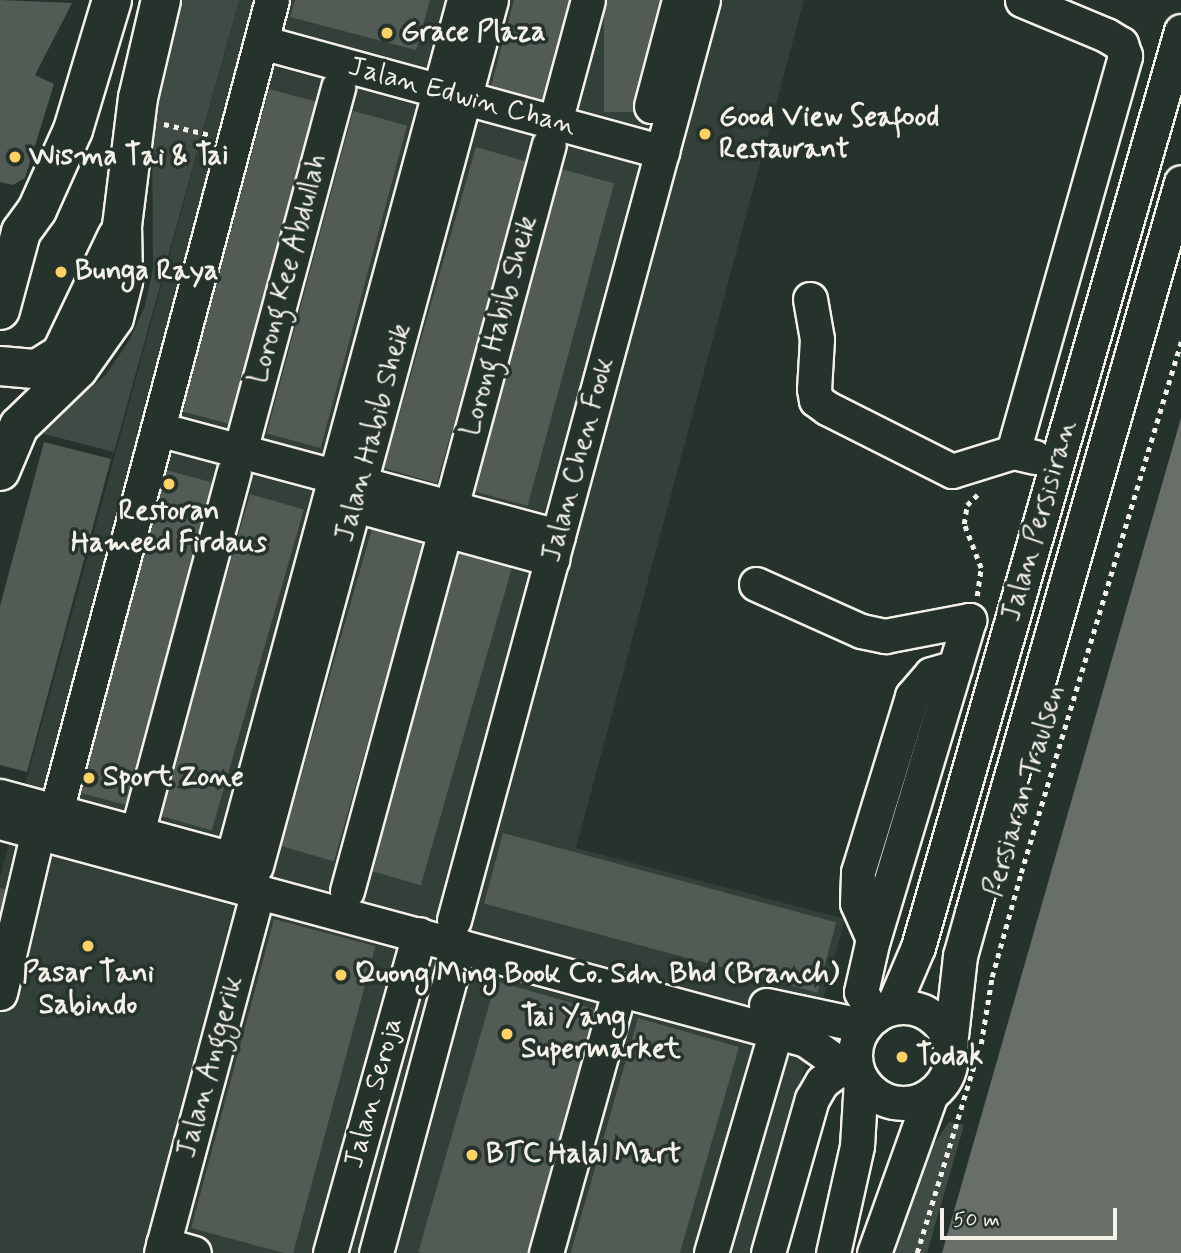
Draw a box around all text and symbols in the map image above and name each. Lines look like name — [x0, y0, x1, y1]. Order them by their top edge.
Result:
place label: Grace Plaza — [401, 16, 543, 50]
marker: Grace Plaza — [379, 25, 395, 41]
street label: Jalan Edwin Chan — [344, 50, 580, 144]
place label: Good View Seafood Restaurant — [719, 101, 933, 167]
marker: Good View Seafood Restaurant — [697, 126, 713, 142]
place label: Wisma Tai & Tai — [29, 140, 222, 174]
marker: Wisma Tai & Tai — [7, 149, 23, 165]
street label: Lorong Kee Abdullah — [242, 149, 336, 389]
street label: Lorong Habib Sheik — [454, 211, 546, 441]
place label: Bunga Raya — [75, 255, 215, 289]
marker: Bunga Raya — [53, 264, 69, 280]
street label: Jalan Habib Sheik — [329, 321, 419, 545]
street label: Jalan Chen Fook — [535, 353, 623, 567]
street label: Jalan Persisiran — [995, 417, 1085, 625]
marker: Restoran Hameed Firdaus — [161, 476, 177, 492]
place label: Restoran Hameed Firdaus — [71, 495, 267, 561]
street label: Persiaran Traulsen — [977, 682, 1073, 900]
place label: Sport Zone — [103, 761, 241, 795]
marker: Sport Zone — [81, 770, 97, 786]
marker: Pasar Tani Sabindo — [80, 938, 96, 954]
place label: Pasar Tani Sabindo — [25, 957, 151, 1023]
place label: Quong Ming Book Co. Sdn Bhd (Branch) — [355, 958, 842, 992]
marker: Quong Ming Book Co. Sdn Bhd (Branch) — [333, 967, 349, 983]
street label: Jalan Anggerik — [171, 973, 251, 1161]
place label: Tai Yang Supermarket — [521, 1001, 681, 1067]
street label: Jalan Seroja — [338, 1014, 410, 1172]
marker: Tai Yang Supermarket — [499, 1026, 515, 1042]
place label: Todak — [916, 1040, 983, 1074]
marker: Todak — [894, 1049, 910, 1065]
place label: BTC Halal Mart — [486, 1138, 678, 1172]
marker: BTC Halal Mart — [464, 1147, 480, 1163]
scale bar — [943, 1194, 1120, 1238]
text: 50 m — [953, 1206, 1000, 1234]

